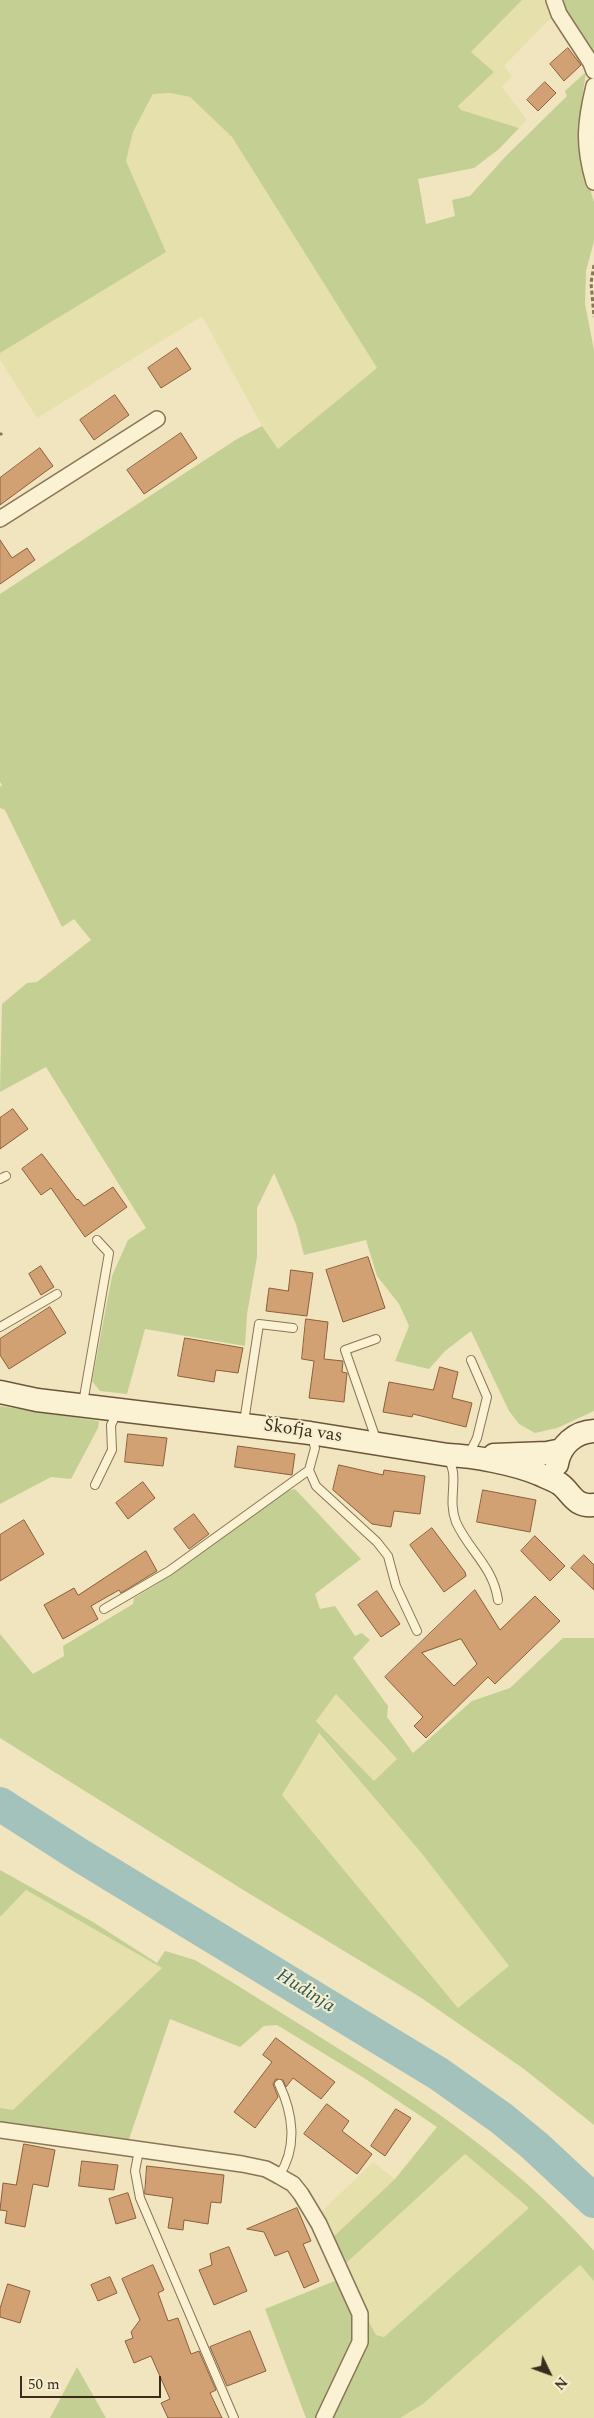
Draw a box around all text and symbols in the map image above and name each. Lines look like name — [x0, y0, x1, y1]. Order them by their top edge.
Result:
street label: Škofja vas — [262, 1416, 344, 1448]
water label: Hudinja — [272, 1965, 338, 2019]
north arrow — [524, 2348, 574, 2398]
scale bar — [22, 2366, 164, 2398]
text: N — [549, 2372, 572, 2395]
text: 50 m — [28, 2373, 60, 2396]

